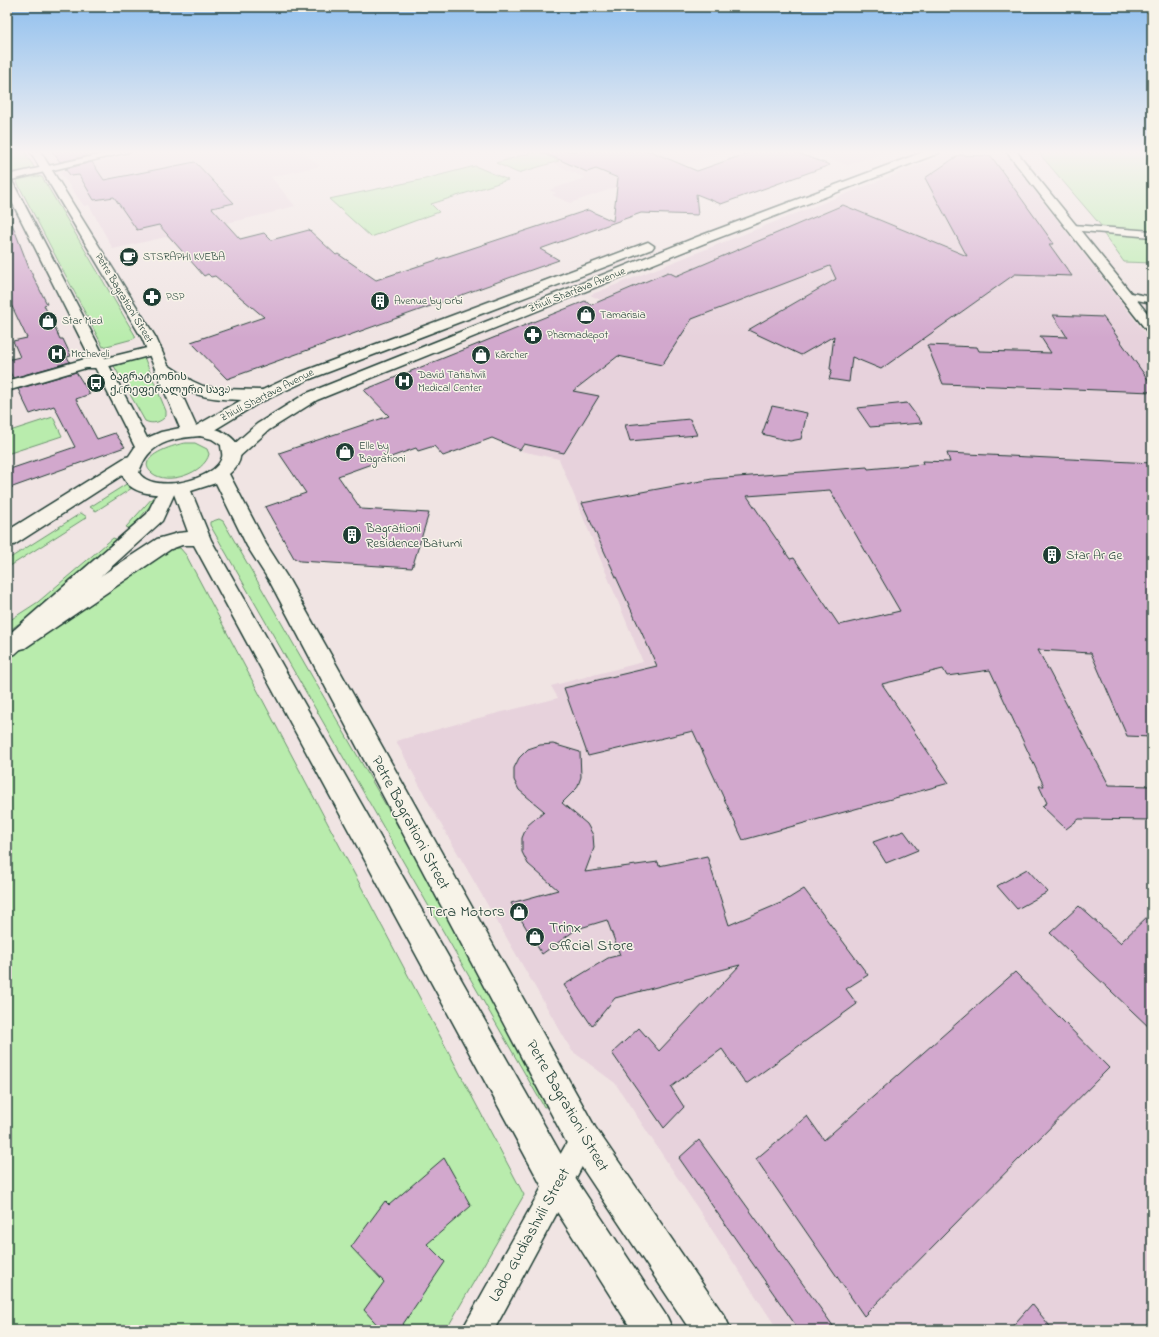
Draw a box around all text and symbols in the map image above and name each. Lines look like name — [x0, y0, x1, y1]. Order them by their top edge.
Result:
cafe icon: STSRAPHI KVEBA — [118, 246, 140, 268]
place label: STSRAPHI KVEBA — [143, 249, 225, 265]
street label: Petre Bagrationi Street — [90, 250, 157, 347]
street label: Zhiuli Shartava Avenue — [526, 263, 628, 317]
pharmacy icon: PSP — [141, 286, 163, 308]
place label: PSP — [166, 289, 185, 305]
building icon: Avenue by Orbi — [369, 290, 391, 312]
place label: Avenue by Orbi — [394, 293, 463, 310]
shop icon: Tamarisia — [575, 304, 597, 326]
place label: Tamarisia — [600, 307, 646, 323]
shop icon: Star Med — [37, 310, 59, 332]
place label: Star Med — [62, 313, 103, 329]
pharmacy icon: Pharmadepot — [522, 324, 544, 346]
place label: Pharmadepot — [547, 327, 609, 343]
hospital icon: Mrcheveli — [46, 343, 68, 365]
shop icon: Kärcher — [470, 344, 492, 366]
place label: Mrcheveli — [71, 346, 109, 362]
place label: Kärcher — [495, 347, 528, 363]
street label: Zhiuli Shartava Avenue — [217, 364, 317, 426]
place label: David Tatishvili Medical Center — [417, 367, 486, 396]
place label: ბაგრატიონის ქ.(რეფერალური სავ.) — [110, 369, 230, 398]
hospital icon: David Tatishvili Medical Center — [393, 370, 415, 392]
bus stop icon: ბაგრატიონის ქ.(რეფერალური სავ.) — [85, 372, 107, 394]
place label: Elle by Bagrationi — [358, 438, 405, 468]
shop icon: Elle by Bagrationi — [334, 441, 356, 463]
place label: Bagrationi Residence Batumi — [365, 519, 462, 553]
building icon: Bagrationi Residence Batumi — [341, 524, 363, 546]
building icon: Star Ar Ge — [1041, 544, 1063, 566]
place label: Star Ar Ge — [1066, 546, 1122, 565]
street label: Petre Bagrationi Street — [364, 752, 456, 895]
place label: Tera Motors — [426, 900, 505, 924]
shop icon: Tera Motors — [508, 901, 530, 923]
place label: Trinx Official Store — [549, 916, 634, 958]
shop icon: Trinx Official Store — [524, 926, 546, 948]
street label: Petre Bagrationi Street — [519, 1036, 615, 1177]
street label: Lado Gudiashvili Street — [483, 1163, 577, 1307]

